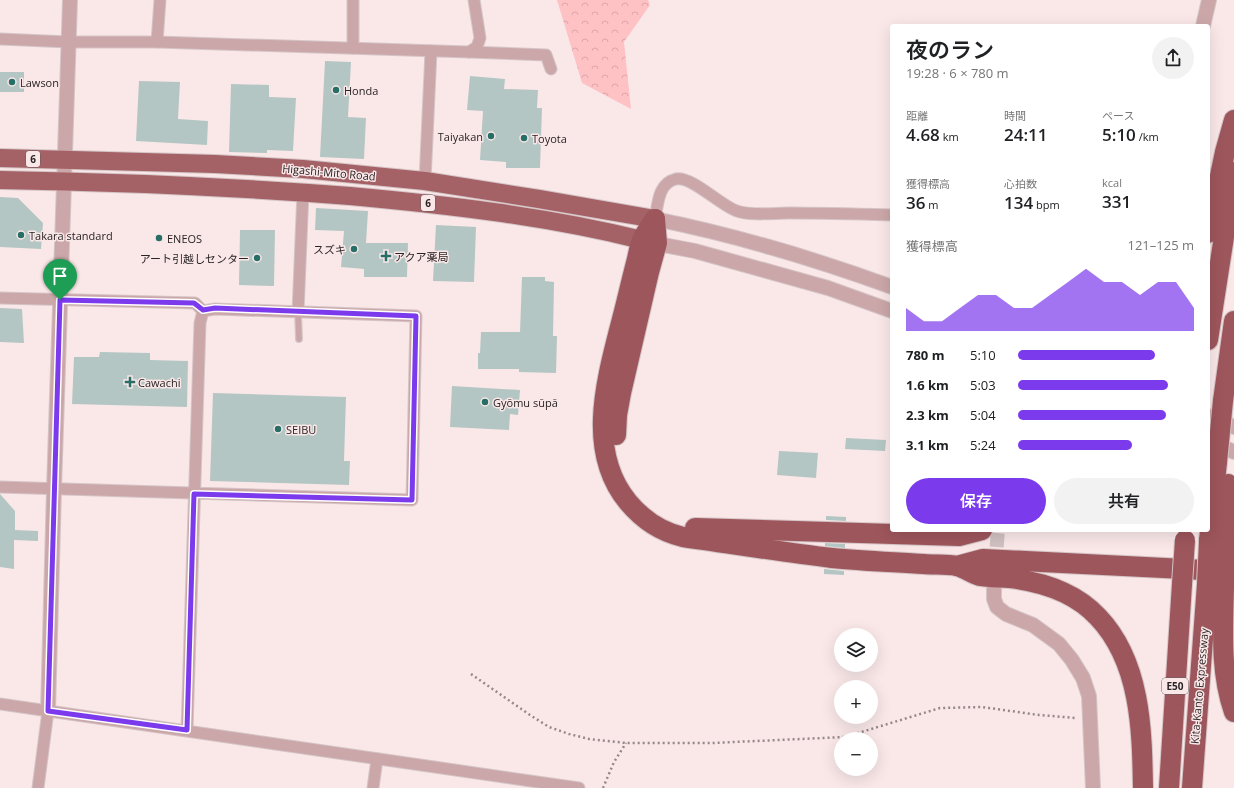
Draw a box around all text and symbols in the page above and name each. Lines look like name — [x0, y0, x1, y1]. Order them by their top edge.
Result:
text: 夜のラン — [906, 34, 994, 64]
button: share — [1152, 37, 1194, 79]
text: 19:28 · 6 × 780 m — [906, 64, 1009, 82]
place label: Lawson — [20, 75, 59, 90]
marker: Lawson — [7, 77, 17, 87]
place label: Honda — [344, 83, 378, 98]
marker: Honda — [331, 85, 341, 95]
text: 距離 — [906, 108, 928, 123]
text: 時間 — [1004, 108, 1026, 123]
text: ペース — [1102, 108, 1134, 123]
text: 4.68 — [906, 123, 940, 146]
text: 24:11 — [1004, 123, 1048, 146]
text: 5:10 — [1102, 123, 1136, 146]
place label: Taiyakan — [438, 129, 483, 144]
text: km — [940, 129, 959, 144]
text: /km — [1136, 129, 1159, 144]
marker: Taiyakan — [486, 131, 496, 141]
place label: Toyota — [532, 131, 567, 146]
marker: Toyota — [519, 133, 529, 143]
road number: 6 — [26, 151, 40, 167]
street label: Higashi-Mito Road — [282, 160, 376, 184]
text: kcal — [1102, 175, 1122, 190]
text: 獲得標高 — [906, 176, 950, 191]
text: 心拍数 — [1004, 176, 1037, 191]
text: 331 — [1102, 190, 1131, 213]
text: 36 — [906, 191, 925, 214]
text: 134 — [1004, 191, 1033, 214]
road number: 6 — [421, 195, 435, 211]
text: m — [925, 197, 939, 212]
text: bpm — [1033, 197, 1060, 212]
place label: Takara standard — [29, 228, 113, 243]
marker: Takara standard — [16, 230, 26, 240]
place label: ENEOS — [167, 231, 202, 246]
marker: ENEOS — [154, 233, 164, 243]
text: 121–125 m — [1127, 236, 1194, 254]
text: 獲得標高 — [906, 237, 958, 255]
place label: スズキ — [313, 242, 346, 257]
marker: スズキ — [349, 244, 359, 254]
place label: アクア薬局 — [394, 249, 448, 264]
place label: アート引越しセンター — [140, 251, 249, 266]
marker: アクア薬局 — [381, 251, 391, 261]
marker: アート引越しセンター — [252, 253, 262, 263]
pin — [43, 259, 77, 300]
icon: arrive — [49, 265, 71, 287]
text: 780 m — [906, 346, 944, 364]
text: 5:10 — [970, 346, 996, 364]
place label: Cawachi — [138, 375, 180, 390]
text: 1.6 km — [906, 376, 949, 394]
text: 5:03 — [970, 376, 996, 394]
marker: Cawachi — [125, 377, 135, 387]
place label: Gyōmu sūpā — [493, 395, 558, 410]
marker: Gyōmu sūpā — [480, 397, 490, 407]
text: 2.3 km — [906, 406, 949, 424]
text: 5:04 — [970, 406, 996, 424]
place label: SEIBU — [286, 422, 316, 437]
marker: SEIBU — [273, 424, 283, 434]
text: 3.1 km — [906, 436, 949, 454]
text: 5:24 — [970, 436, 996, 454]
button: 保存 — [906, 478, 1046, 524]
button: 共有 — [1054, 478, 1194, 524]
street label: Kita-Kanto Expressway — [1186, 627, 1212, 744]
map controls — [834, 628, 878, 776]
button: layers — [834, 628, 878, 672]
road number: E50 — [1162, 678, 1188, 694]
button: + — [834, 680, 878, 724]
button: − — [834, 732, 878, 776]

